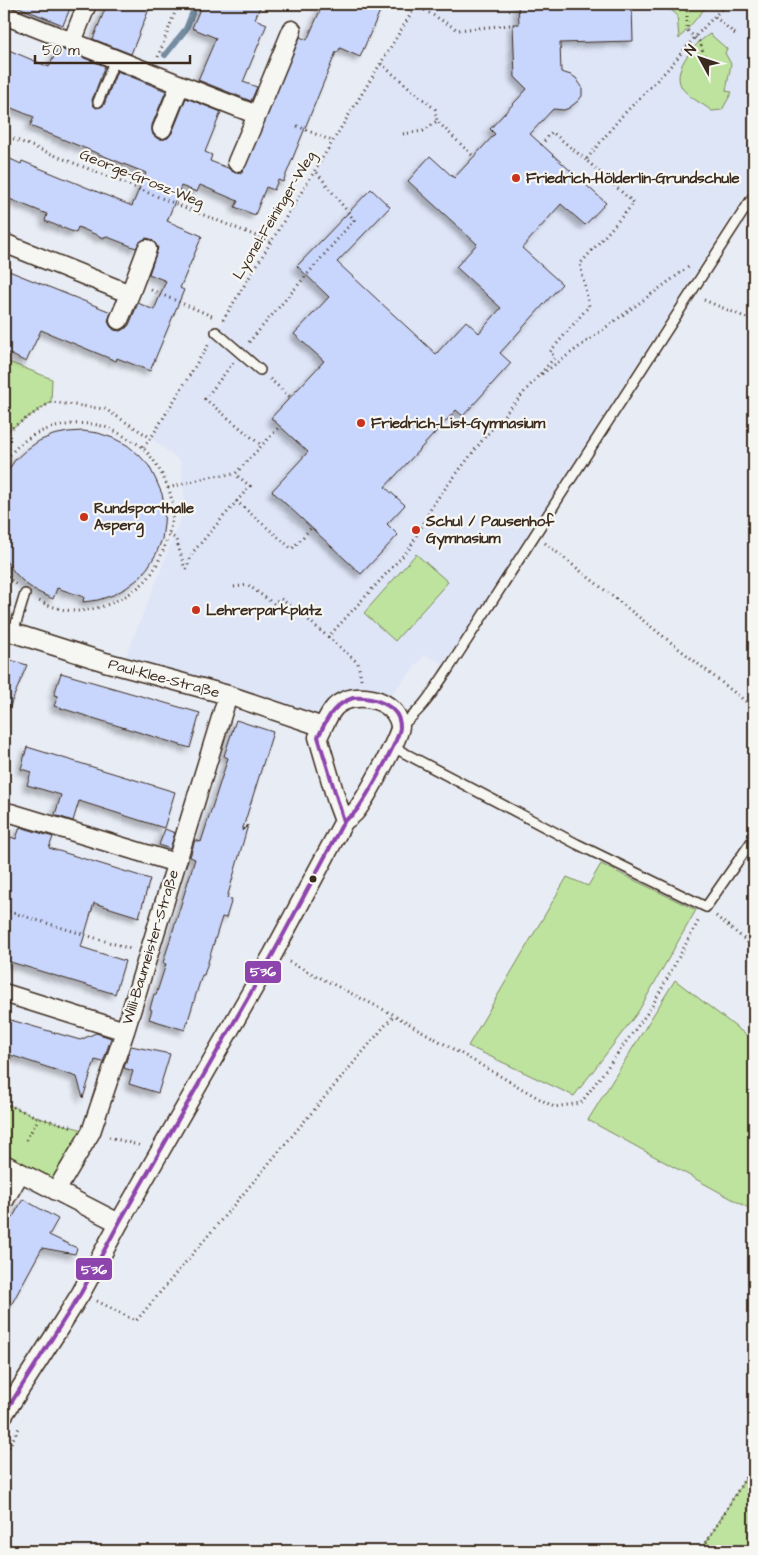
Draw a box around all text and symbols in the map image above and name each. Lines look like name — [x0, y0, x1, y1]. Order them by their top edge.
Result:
scale bar — [35, 32, 190, 64]
north arrow — [676, 32, 726, 82]
text: 50 m — [42, 40, 80, 61]
text: N — [680, 40, 701, 60]
street label: George-Grosz-Weg — [76, 144, 207, 214]
street label: Lyonel-Feininger-Weg — [228, 147, 322, 284]
place label: Friedrich-Hölderlin-Grundschule — [526, 168, 740, 189]
marker: Friedrich-Hölderlin-Grundschule — [510, 172, 522, 184]
place label: Friedrich-List-Gymnasium — [371, 413, 546, 435]
marker: Friedrich-List-Gymnasium — [355, 417, 367, 429]
place label: Rundsporthalle Asperg — [94, 498, 194, 538]
marker: Rundsporthalle Asperg — [78, 511, 90, 523]
place label: Schul / Pausenhof Gymnasium — [425, 511, 555, 550]
marker: Schul / Pausenhof Gymnasium — [410, 524, 422, 536]
place label: Lehrerparkplatz — [206, 600, 322, 621]
marker: Lehrerparkplatz — [190, 604, 202, 616]
street label: Paul-Klee-Straße — [106, 654, 222, 703]
street label: Willi-Baumeister-Straße — [117, 867, 184, 1027]
unlabelled marker — [308, 874, 318, 884]
line badge: 536 — [244, 960, 282, 984]
text: 536 — [250, 962, 276, 982]
line badge: 536 — [75, 1257, 113, 1281]
text: 536 — [81, 1260, 107, 1280]

